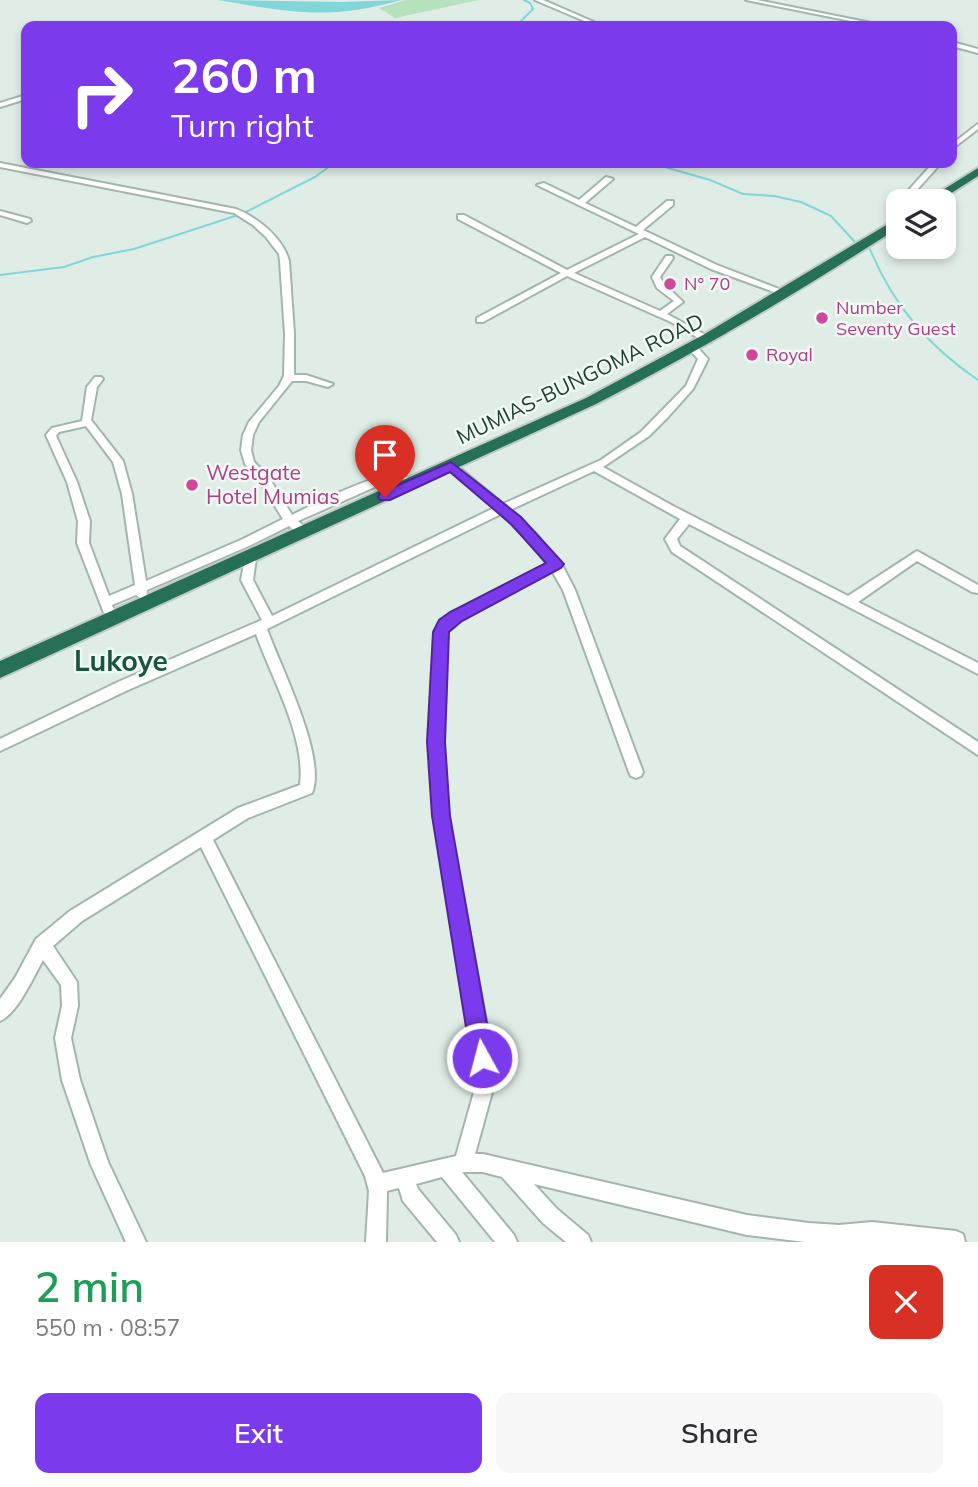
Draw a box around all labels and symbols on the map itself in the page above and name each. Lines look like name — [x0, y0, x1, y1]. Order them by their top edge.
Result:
place label: N° 70 — [684, 272, 730, 295]
marker: N° 70 — [662, 276, 678, 292]
place label: Number Seventy Guest — [836, 296, 956, 340]
street label: MUMIAS-BUNGOMA ROAD — [452, 307, 707, 449]
marker: Number Seventy Guest — [814, 310, 830, 326]
place label: Royal — [766, 343, 813, 366]
marker: Royal — [744, 347, 760, 363]
pin — [355, 425, 415, 497]
place label: Westgate Hotel Mumias — [206, 459, 340, 509]
marker: Westgate Hotel Mumias — [184, 477, 200, 493]
district label: Lukoye — [74, 643, 168, 678]
position arrow — [445, 1021, 519, 1095]

